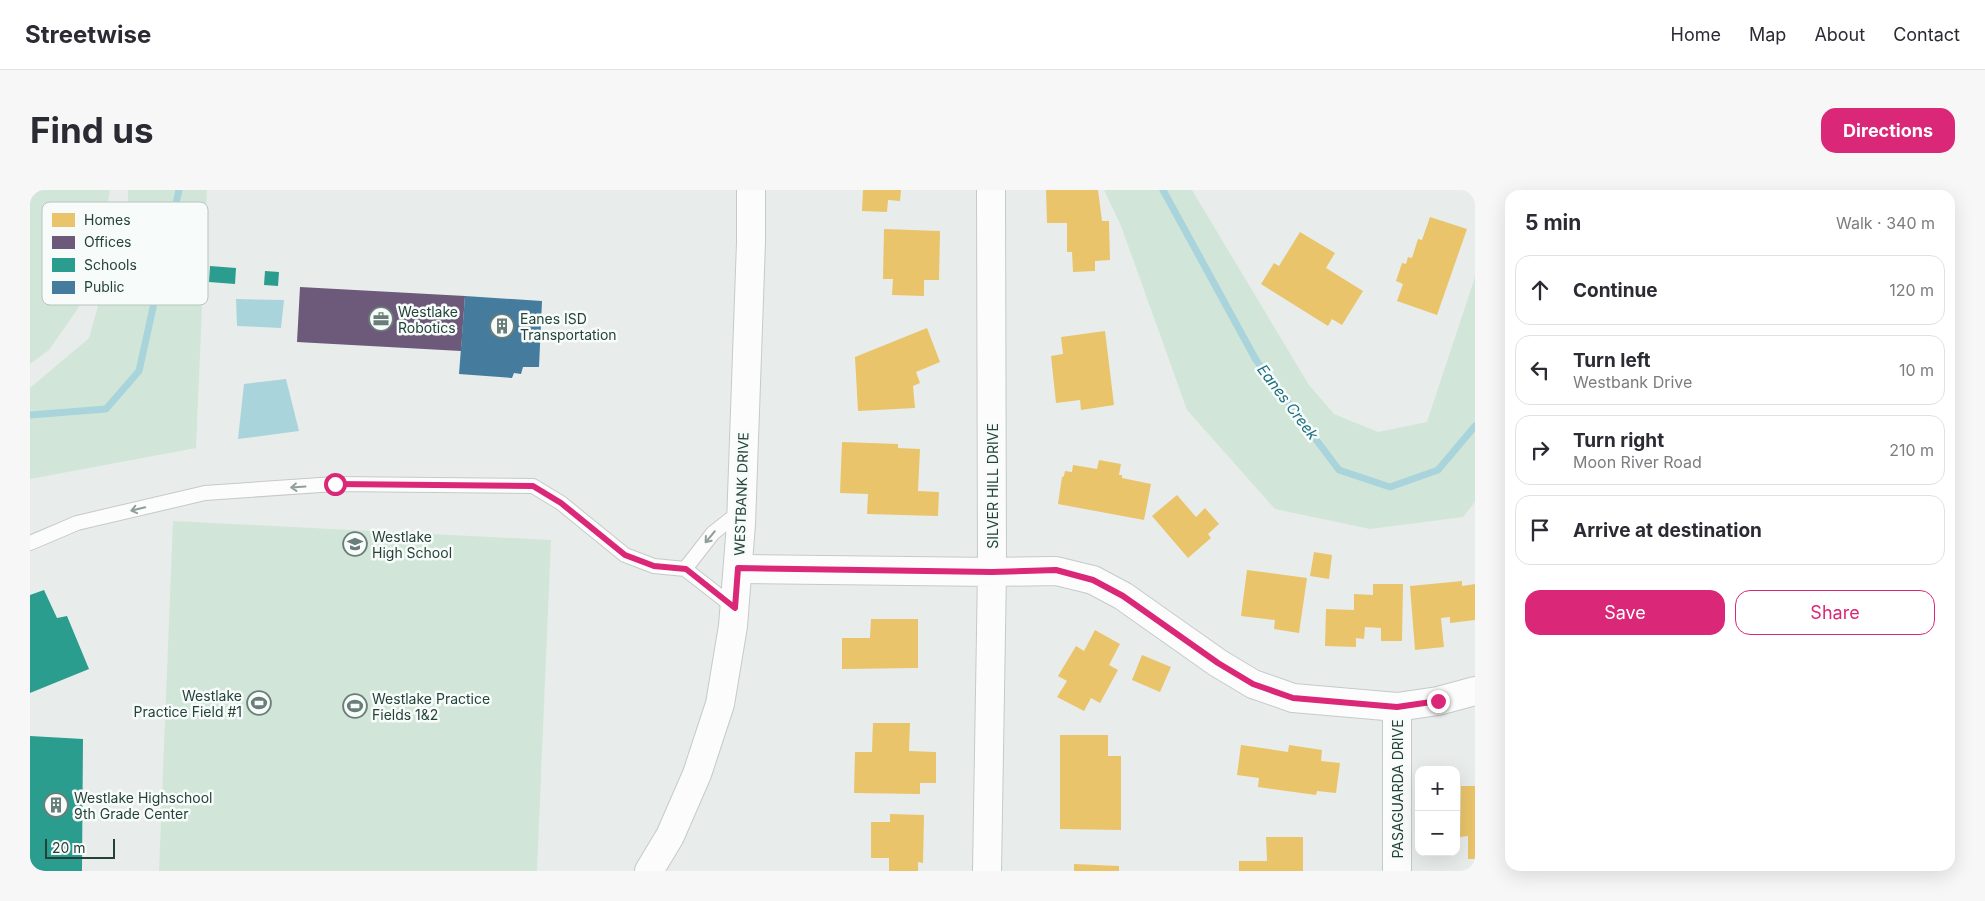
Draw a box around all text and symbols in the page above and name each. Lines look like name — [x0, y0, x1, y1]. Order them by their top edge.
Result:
text: Streetwise — [25, 20, 151, 49]
text: Home — [1671, 24, 1721, 45]
text: Map — [1749, 24, 1786, 45]
text: About — [1814, 24, 1865, 45]
text: Contact — [1893, 24, 1960, 45]
button: Directions — [1821, 108, 1955, 153]
text: Find us — [30, 109, 154, 151]
legend — [42, 202, 208, 305]
text: 5 min — [1525, 210, 1581, 235]
text: Homes — [84, 211, 131, 228]
text: Walk · 340 m — [1836, 213, 1935, 233]
text: Offices — [84, 233, 131, 250]
text: Schools — [84, 256, 137, 273]
icon: ahead — [1526, 276, 1554, 304]
text: Public — [84, 278, 125, 295]
text: Continue — [1573, 279, 1658, 302]
text: 120 m — [1889, 280, 1934, 300]
place label: Westlake Robotics — [398, 303, 458, 336]
office icon: Westlake Robotics — [368, 306, 394, 332]
place label: Eanes ISD Transportation — [520, 310, 617, 343]
building icon: Eanes ISD Transportation — [489, 313, 515, 339]
text: Turn left — [1573, 349, 1651, 372]
icon: left — [1526, 356, 1554, 384]
water label: Eanes Creek — [1253, 360, 1323, 444]
text: 10 m — [1899, 360, 1934, 380]
text: Westbank Drive — [1573, 372, 1692, 392]
street label: SILVER HILL DRIVE — [984, 423, 1001, 549]
text: Turn right — [1573, 429, 1664, 452]
street label: WESTBANK DRIVE — [730, 432, 752, 556]
icon: right — [1526, 436, 1554, 464]
text: 210 m — [1889, 440, 1934, 460]
text: Moon River Road — [1573, 452, 1702, 472]
route start — [324, 473, 347, 496]
one-way arrow — [290, 482, 306, 491]
one-way arrow — [130, 505, 146, 514]
icon: arrive — [1526, 516, 1554, 544]
text: Arrive at destination — [1573, 519, 1762, 542]
place label: Westlake High School — [372, 528, 452, 561]
one-way arrow — [705, 530, 716, 543]
school or university icon: Westlake High School — [342, 531, 368, 557]
button: Save — [1525, 590, 1725, 635]
button: Share — [1735, 590, 1935, 635]
place label: Westlake Practice Field #1 — [134, 687, 242, 720]
sports icon: Westlake Practice Field #1 — [246, 690, 272, 716]
place label: Westlake Practice Fields 1&2 — [372, 690, 490, 723]
route end — [1427, 690, 1450, 713]
sports icon: Westlake Practice Fields 1&2 — [342, 693, 368, 719]
street label: PASAGUARDA DRIVE — [1389, 719, 1406, 859]
map controls — [1415, 766, 1460, 856]
button: + — [1415, 766, 1460, 811]
place label: Westlake Highschool 9th Grade Center — [74, 789, 212, 822]
building icon: Westlake Highschool 9th Grade Center — [43, 792, 69, 818]
button: − — [1415, 811, 1460, 856]
scale bar — [45, 836, 115, 859]
text: 20 m — [52, 839, 86, 856]

